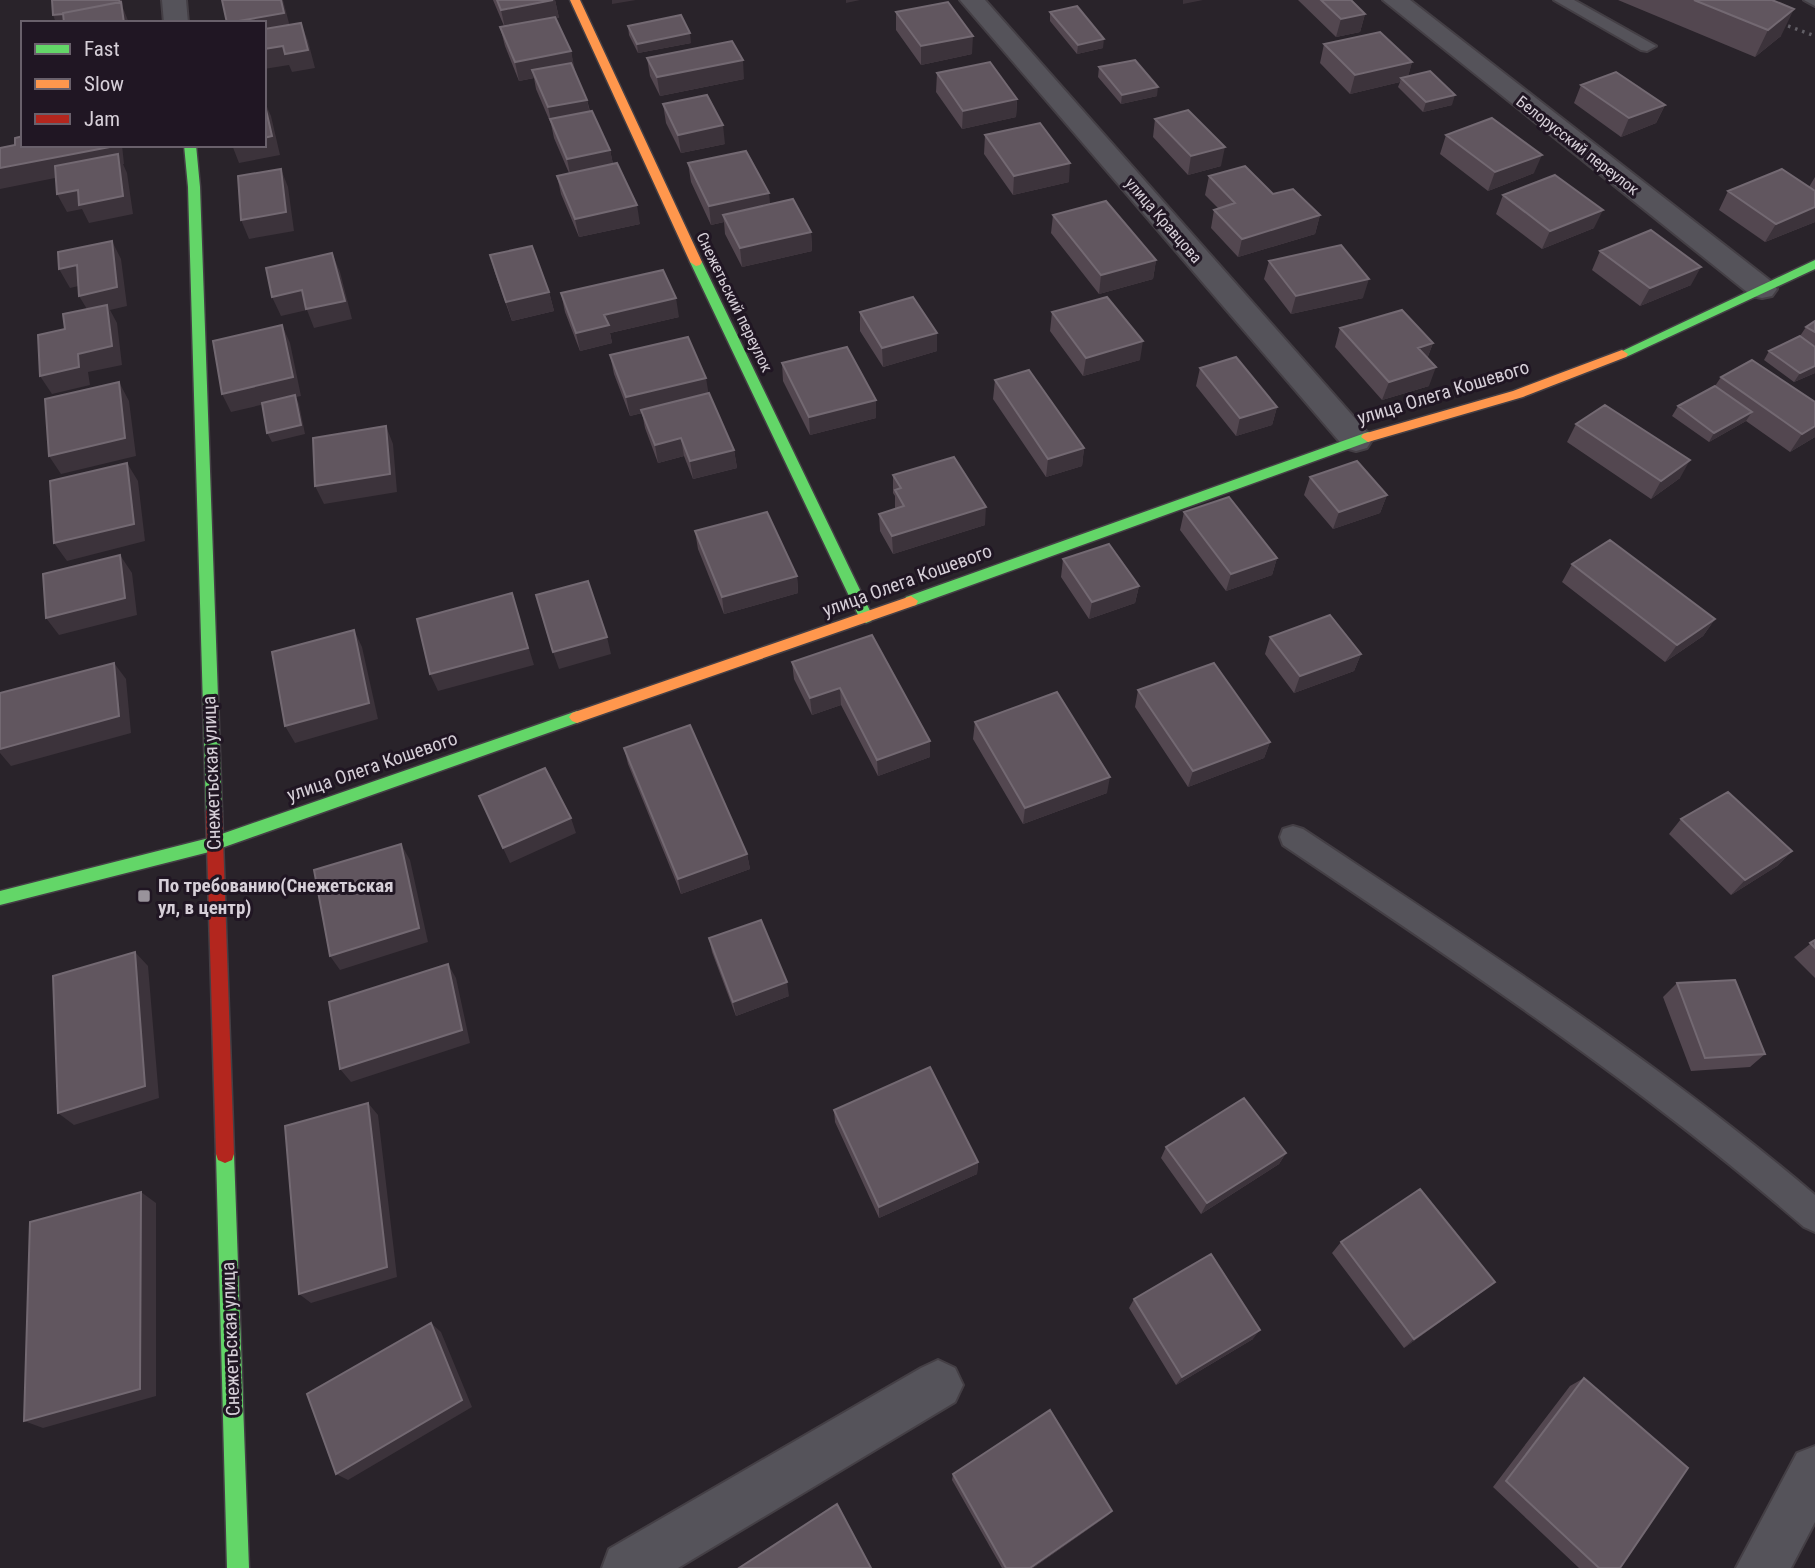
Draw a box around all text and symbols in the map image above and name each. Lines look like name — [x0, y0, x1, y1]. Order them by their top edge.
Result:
legend — [21, 21, 266, 147]
text: Fast — [84, 37, 120, 61]
text: Slow — [84, 72, 124, 96]
street label: Белорусский переулок — [1513, 92, 1643, 199]
text: Jam — [84, 107, 120, 131]
street label: улица Кравцова — [1121, 174, 1206, 267]
street label: Снежетьский переулок — [692, 229, 777, 376]
street label: улица Олега Кошевого — [1354, 355, 1532, 430]
street label: улица Олега Кошевого — [819, 539, 995, 622]
street label: Снежетьская улица — [197, 696, 226, 850]
street label: улица Олега Кошевого — [284, 727, 460, 806]
place label: По требованию(Снежетьская ул, в центр) — [158, 874, 394, 919]
marker: По требованию(Снежетьская ул, в центр) — [136, 888, 152, 904]
street label: Снежетьская улица — [216, 1262, 245, 1416]

